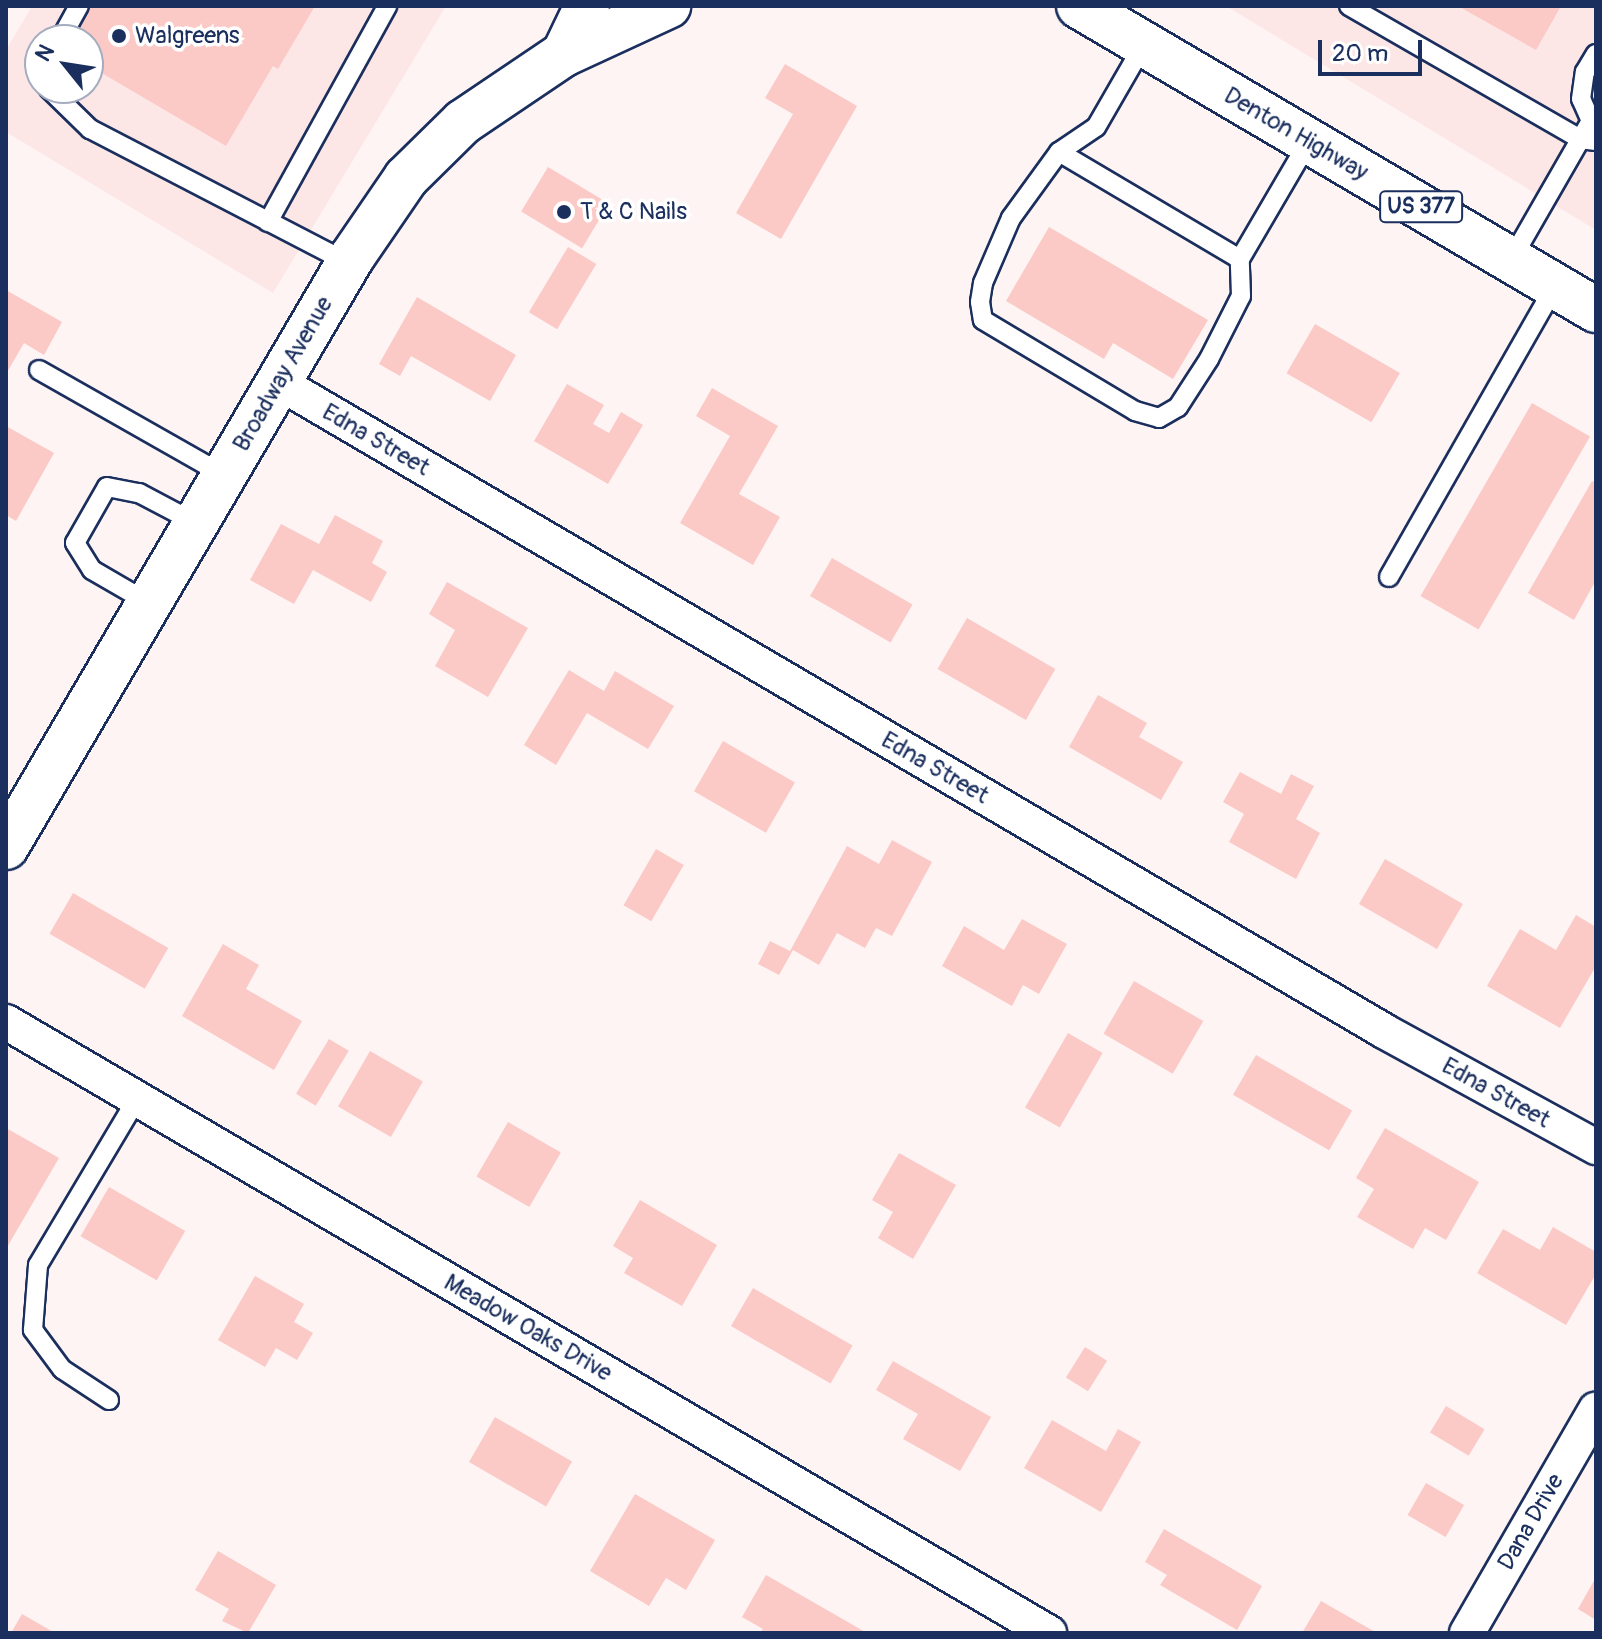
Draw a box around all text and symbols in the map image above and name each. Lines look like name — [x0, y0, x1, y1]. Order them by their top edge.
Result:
place label: Walgreens — [135, 22, 240, 50]
north arrow — [24, 24, 104, 104]
scale bar — [1322, 24, 1426, 74]
marker: Walgreens — [110, 27, 128, 45]
text: 20 m — [1332, 39, 1388, 68]
text: N — [29, 40, 61, 66]
street label: Denton Highway — [1219, 81, 1373, 187]
road number: US 377 — [1379, 189, 1463, 225]
place label: T & C Nails — [580, 198, 687, 226]
marker: T & C Nails — [555, 203, 573, 221]
street label: Broadway Avenue — [227, 291, 339, 457]
street label: Edna Street — [317, 398, 435, 482]
street label: Edna Street — [876, 726, 994, 810]
street label: Edna Street — [1437, 1051, 1555, 1135]
street label: Meadow Oaks Drive — [439, 1268, 617, 1388]
street label: Dana Drive — [1492, 1469, 1570, 1575]

